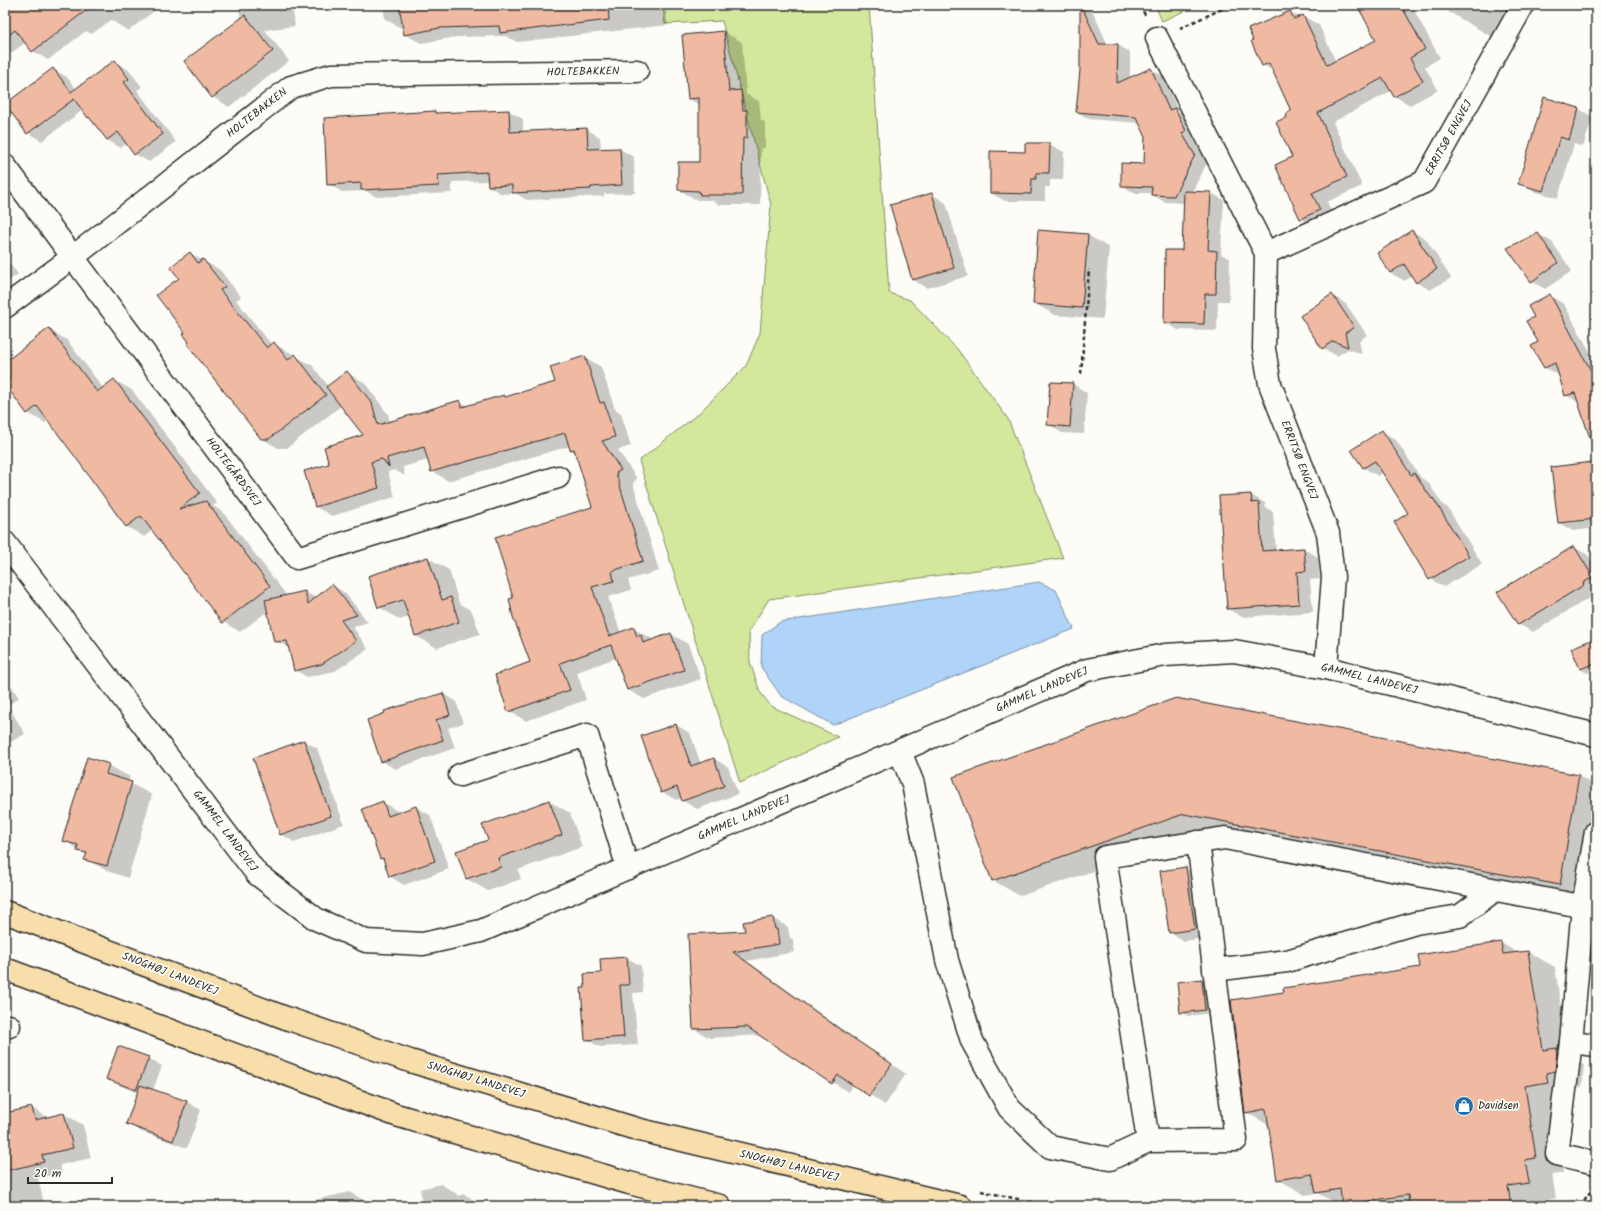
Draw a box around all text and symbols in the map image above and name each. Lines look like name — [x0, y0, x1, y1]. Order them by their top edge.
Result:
street label: HOLTEBAKKEN — [546, 62, 620, 82]
street label: HOLTEBAKKEN — [223, 83, 292, 143]
street label: ERRITSØ ENGVEJ — [1421, 96, 1478, 179]
street label: ERRITSØ ENGVEJ — [1276, 418, 1323, 503]
street label: HOLTEGÅRDSVEJ — [201, 434, 266, 511]
street label: GAMMEL LANDEVEJ — [1319, 658, 1420, 700]
street label: GAMMEL LANDEVEJ — [993, 662, 1092, 718]
street label: GAMMEL LANDEVEJ — [188, 786, 262, 877]
street label: GAMMEL LANDEVEJ — [695, 790, 794, 846]
street label: SNOGHØJ LANDEVEJ — [119, 947, 221, 1001]
street label: SNOGHØJ LANDEVEJ — [425, 1057, 528, 1104]
shop icon: Davidsen — [1453, 1095, 1475, 1117]
place label: Davidsen — [1478, 1097, 1519, 1115]
street label: SNOGHØJ LANDEVEJ — [738, 1145, 841, 1187]
scale bar — [28, 1159, 112, 1185]
text: 20 m — [34, 1164, 62, 1183]

